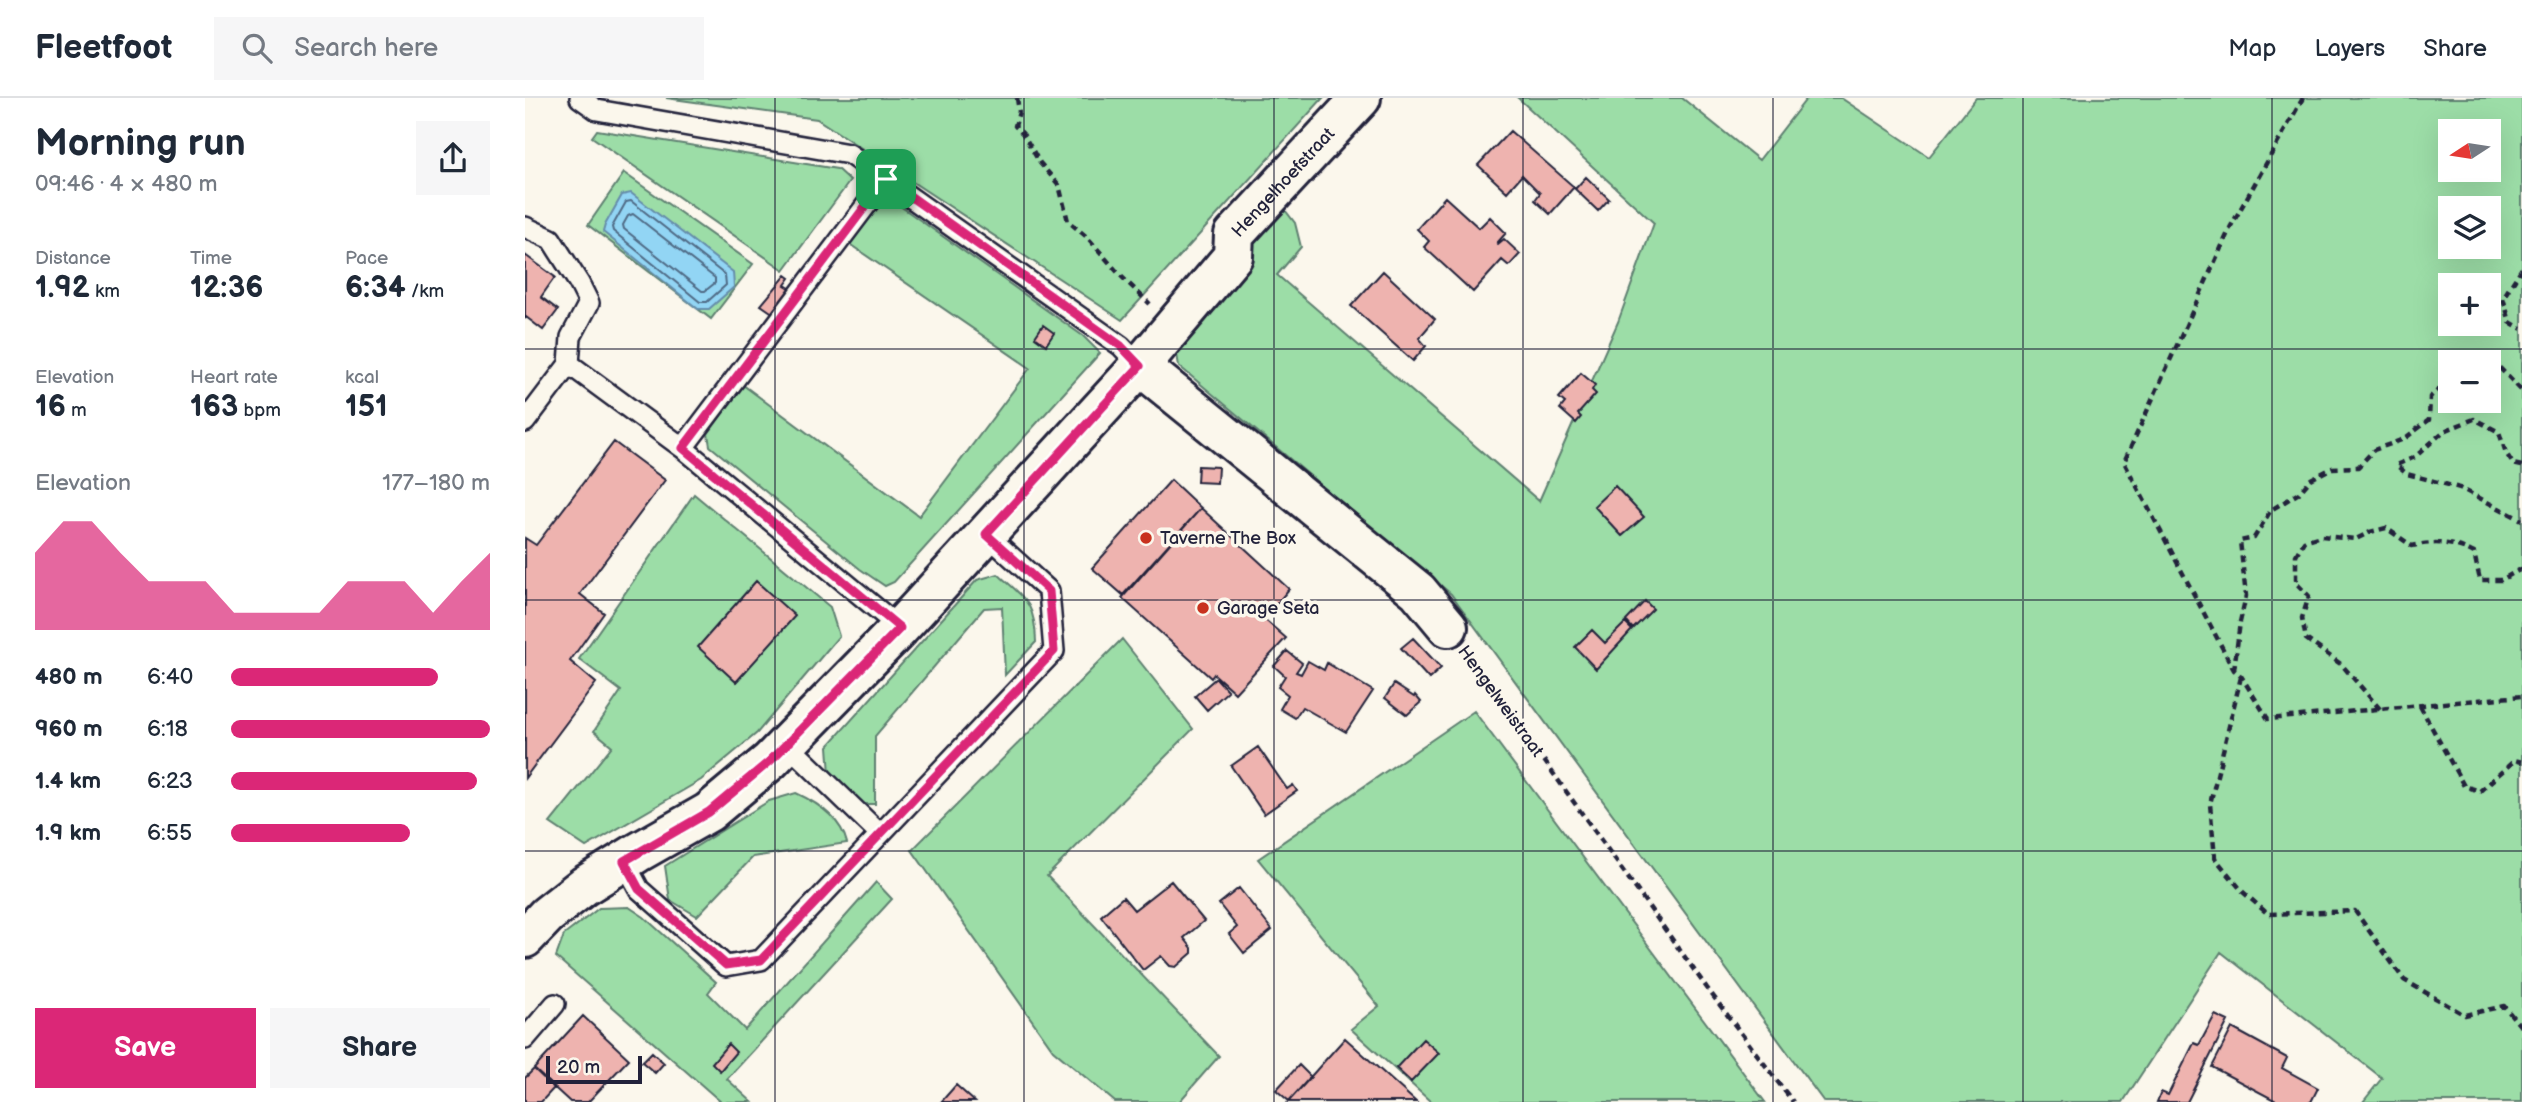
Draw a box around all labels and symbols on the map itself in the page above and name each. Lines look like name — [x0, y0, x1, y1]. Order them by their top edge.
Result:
north arrow — [2438, 119, 2501, 182]
street label: Hengelhoefstraat — [1227, 123, 1339, 242]
pin — [856, 149, 916, 209]
place label: Taverne The Box — [1160, 528, 1297, 549]
marker: Taverne The Box — [1138, 530, 1154, 546]
place label: Garage Seta — [1217, 598, 1319, 619]
marker: Garage Seta — [1195, 600, 1211, 616]
street label: Hengelweistraat — [1453, 642, 1548, 761]
scale bar — [546, 1053, 642, 1085]

